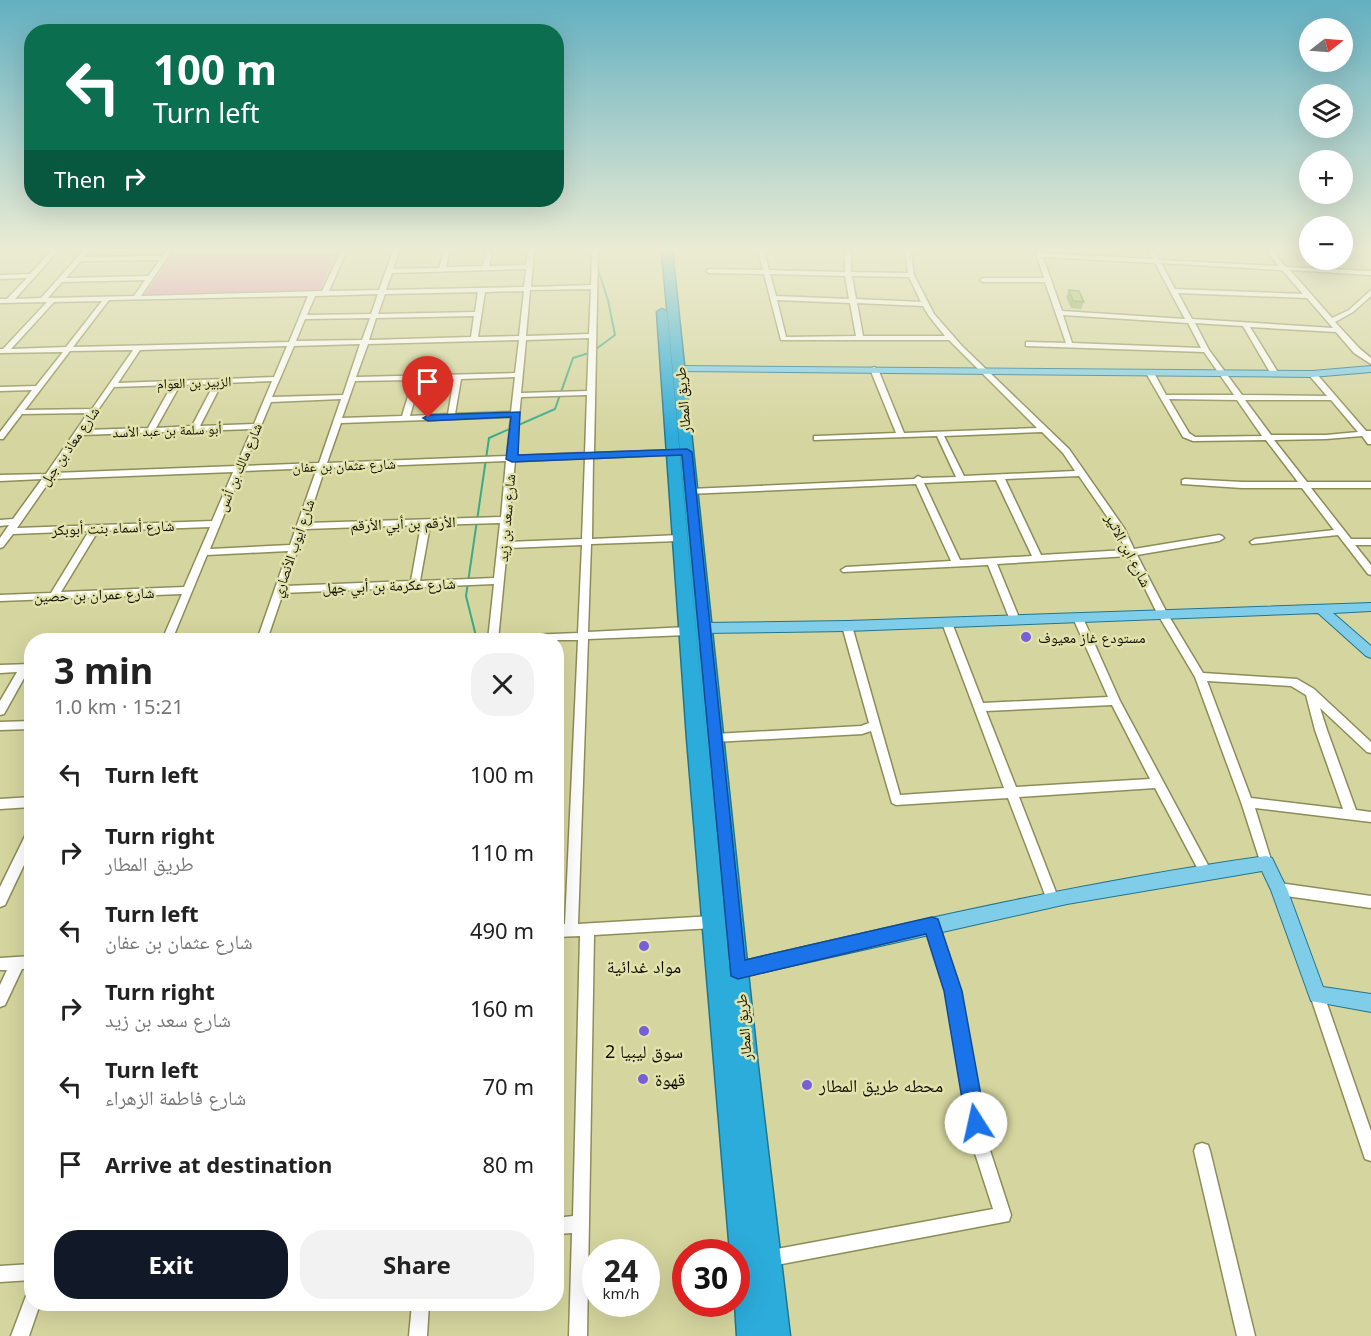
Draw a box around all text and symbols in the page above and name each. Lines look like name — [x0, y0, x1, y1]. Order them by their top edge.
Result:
north arrow — [1299, 18, 1353, 72]
map controls — [1299, 18, 1353, 270]
text: 100 m — [153, 40, 277, 97]
icon: left — [54, 48, 132, 126]
button: layers — [1299, 84, 1353, 138]
text: Turn left — [153, 94, 259, 131]
button: + — [1299, 150, 1353, 204]
icon: right — [118, 162, 151, 195]
text: Then — [54, 164, 106, 194]
button: − — [1299, 216, 1353, 270]
pin — [402, 356, 453, 418]
icon: arrive — [411, 365, 444, 398]
street label: طريق المطار — [669, 366, 696, 435]
street label: الزبير بن العوام — [156, 371, 232, 394]
street label: شارع معاذ بن جبل — [35, 403, 104, 490]
street label: أبو سلمة بن عبد الأسد — [112, 419, 222, 441]
street label: شارع مالك بن أنس — [212, 420, 267, 514]
street label: شارع عثمان بن عفان — [292, 454, 396, 477]
street label: شارع سعد بن زيد — [493, 473, 520, 563]
street label: شارع أيوب الأنصاري — [267, 497, 321, 600]
street label: شارع ابن الاثير — [1100, 509, 1157, 591]
street label: الأرقم بن أبي الأرقم — [350, 511, 456, 538]
street label: شارع أسماء بنت أبوبكر — [50, 515, 175, 540]
street label: شارع عكرمة بن أبي جهل — [322, 573, 456, 600]
street label: شارع عمران بن حصين — [33, 582, 155, 607]
place label: مستودع غاز معيوف — [1038, 627, 1146, 648]
marker: مستودع غاز معيوف — [1019, 630, 1033, 644]
text: 3 min — [54, 646, 153, 695]
button: close — [471, 653, 534, 716]
text: 1.0 km · 15:21 — [54, 693, 184, 720]
icon: left — [54, 758, 87, 791]
text: Turn left — [105, 759, 199, 789]
text: 100 m — [470, 759, 534, 789]
text: Turn right — [105, 820, 215, 850]
icon: right — [54, 836, 87, 869]
text: 110 m — [470, 837, 534, 867]
text: طريق المطار — [105, 850, 194, 877]
text: Turn left — [105, 898, 199, 928]
icon: left — [54, 914, 87, 947]
text: 490 m — [470, 915, 534, 945]
text: شارع عثمان بن عفان — [105, 928, 253, 955]
marker: مواد غدائية — [637, 939, 651, 953]
place label: مواد غدائية — [607, 954, 681, 978]
text: Turn right — [105, 976, 215, 1006]
icon: right — [54, 992, 87, 1025]
text: 160 m — [470, 993, 534, 1023]
street label: طريق المطار — [730, 993, 757, 1062]
text: شارع سعد بن زيد — [105, 1006, 231, 1033]
marker: سوق ليبيا 2 — [637, 1024, 651, 1038]
place label: سوق ليبيا 2 — [605, 1039, 683, 1063]
text: Turn left — [105, 1054, 199, 1084]
place label: قهوة — [655, 1067, 685, 1091]
icon: left — [54, 1070, 87, 1103]
text: 70 m — [483, 1071, 534, 1101]
marker: قهوة — [636, 1072, 650, 1086]
place label: محطه طريق المطار — [818, 1073, 943, 1097]
marker: محطه طريق المطار — [800, 1078, 814, 1092]
text: شارع فاطمة الزهراء — [105, 1084, 246, 1111]
position arrow — [944, 1091, 1008, 1155]
icon: arrive — [54, 1148, 87, 1181]
text: Arrive at destination — [105, 1149, 332, 1179]
text: 80 m — [483, 1149, 534, 1179]
button: Exit — [54, 1230, 288, 1299]
button: Share — [300, 1230, 534, 1299]
speed limit sign: 30 — [672, 1239, 750, 1317]
text: 24 — [604, 1250, 638, 1291]
text: km/h — [603, 1283, 639, 1303]

